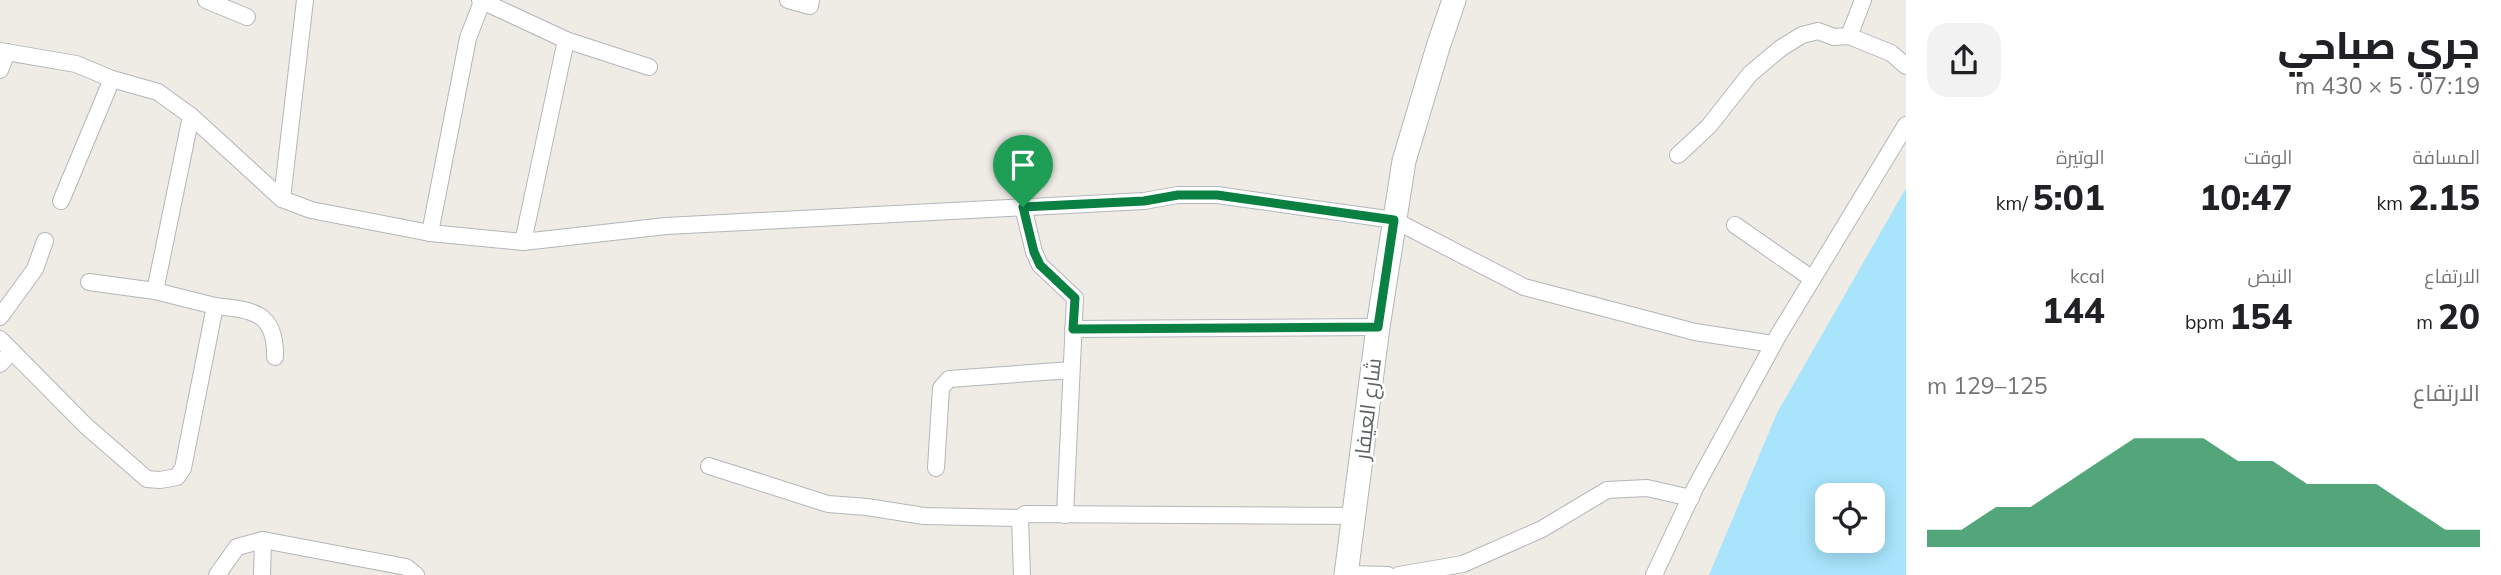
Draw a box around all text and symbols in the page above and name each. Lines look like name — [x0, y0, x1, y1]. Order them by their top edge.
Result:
text: جري صباحي — [2278, 21, 2480, 69]
button: share — [1927, 23, 2001, 97]
text: 07:19 · 5 × 430 m — [2295, 71, 2480, 100]
pin — [993, 135, 1053, 207]
text: الوتيرة — [2056, 145, 2105, 169]
text: الوقت — [2244, 145, 2292, 169]
text: المسافة — [2412, 145, 2480, 169]
icon: arrive — [1004, 146, 1042, 184]
text: 5:01 — [2033, 175, 2105, 219]
text: 10:47 — [2199, 175, 2292, 219]
text: 2.15 — [2408, 175, 2480, 219]
text: /km — [1996, 191, 2033, 215]
text: km — [2376, 191, 2408, 215]
text: kcal — [2070, 264, 2105, 288]
text: النبض — [2248, 264, 2292, 288]
text: الارتفاع — [2424, 264, 2480, 288]
text: 144 — [2042, 288, 2105, 332]
text: 154 — [2229, 294, 2292, 338]
text: 20 — [2438, 294, 2480, 338]
text: bpm — [2185, 310, 2229, 334]
text: m — [2416, 310, 2438, 334]
street label: شارع العيفار — [1348, 357, 1388, 462]
text: 125–129 m — [1927, 371, 2048, 400]
text: الارتفاع — [2413, 378, 2480, 407]
map controls — [1815, 483, 1885, 553]
button: locate — [1815, 483, 1885, 553]

